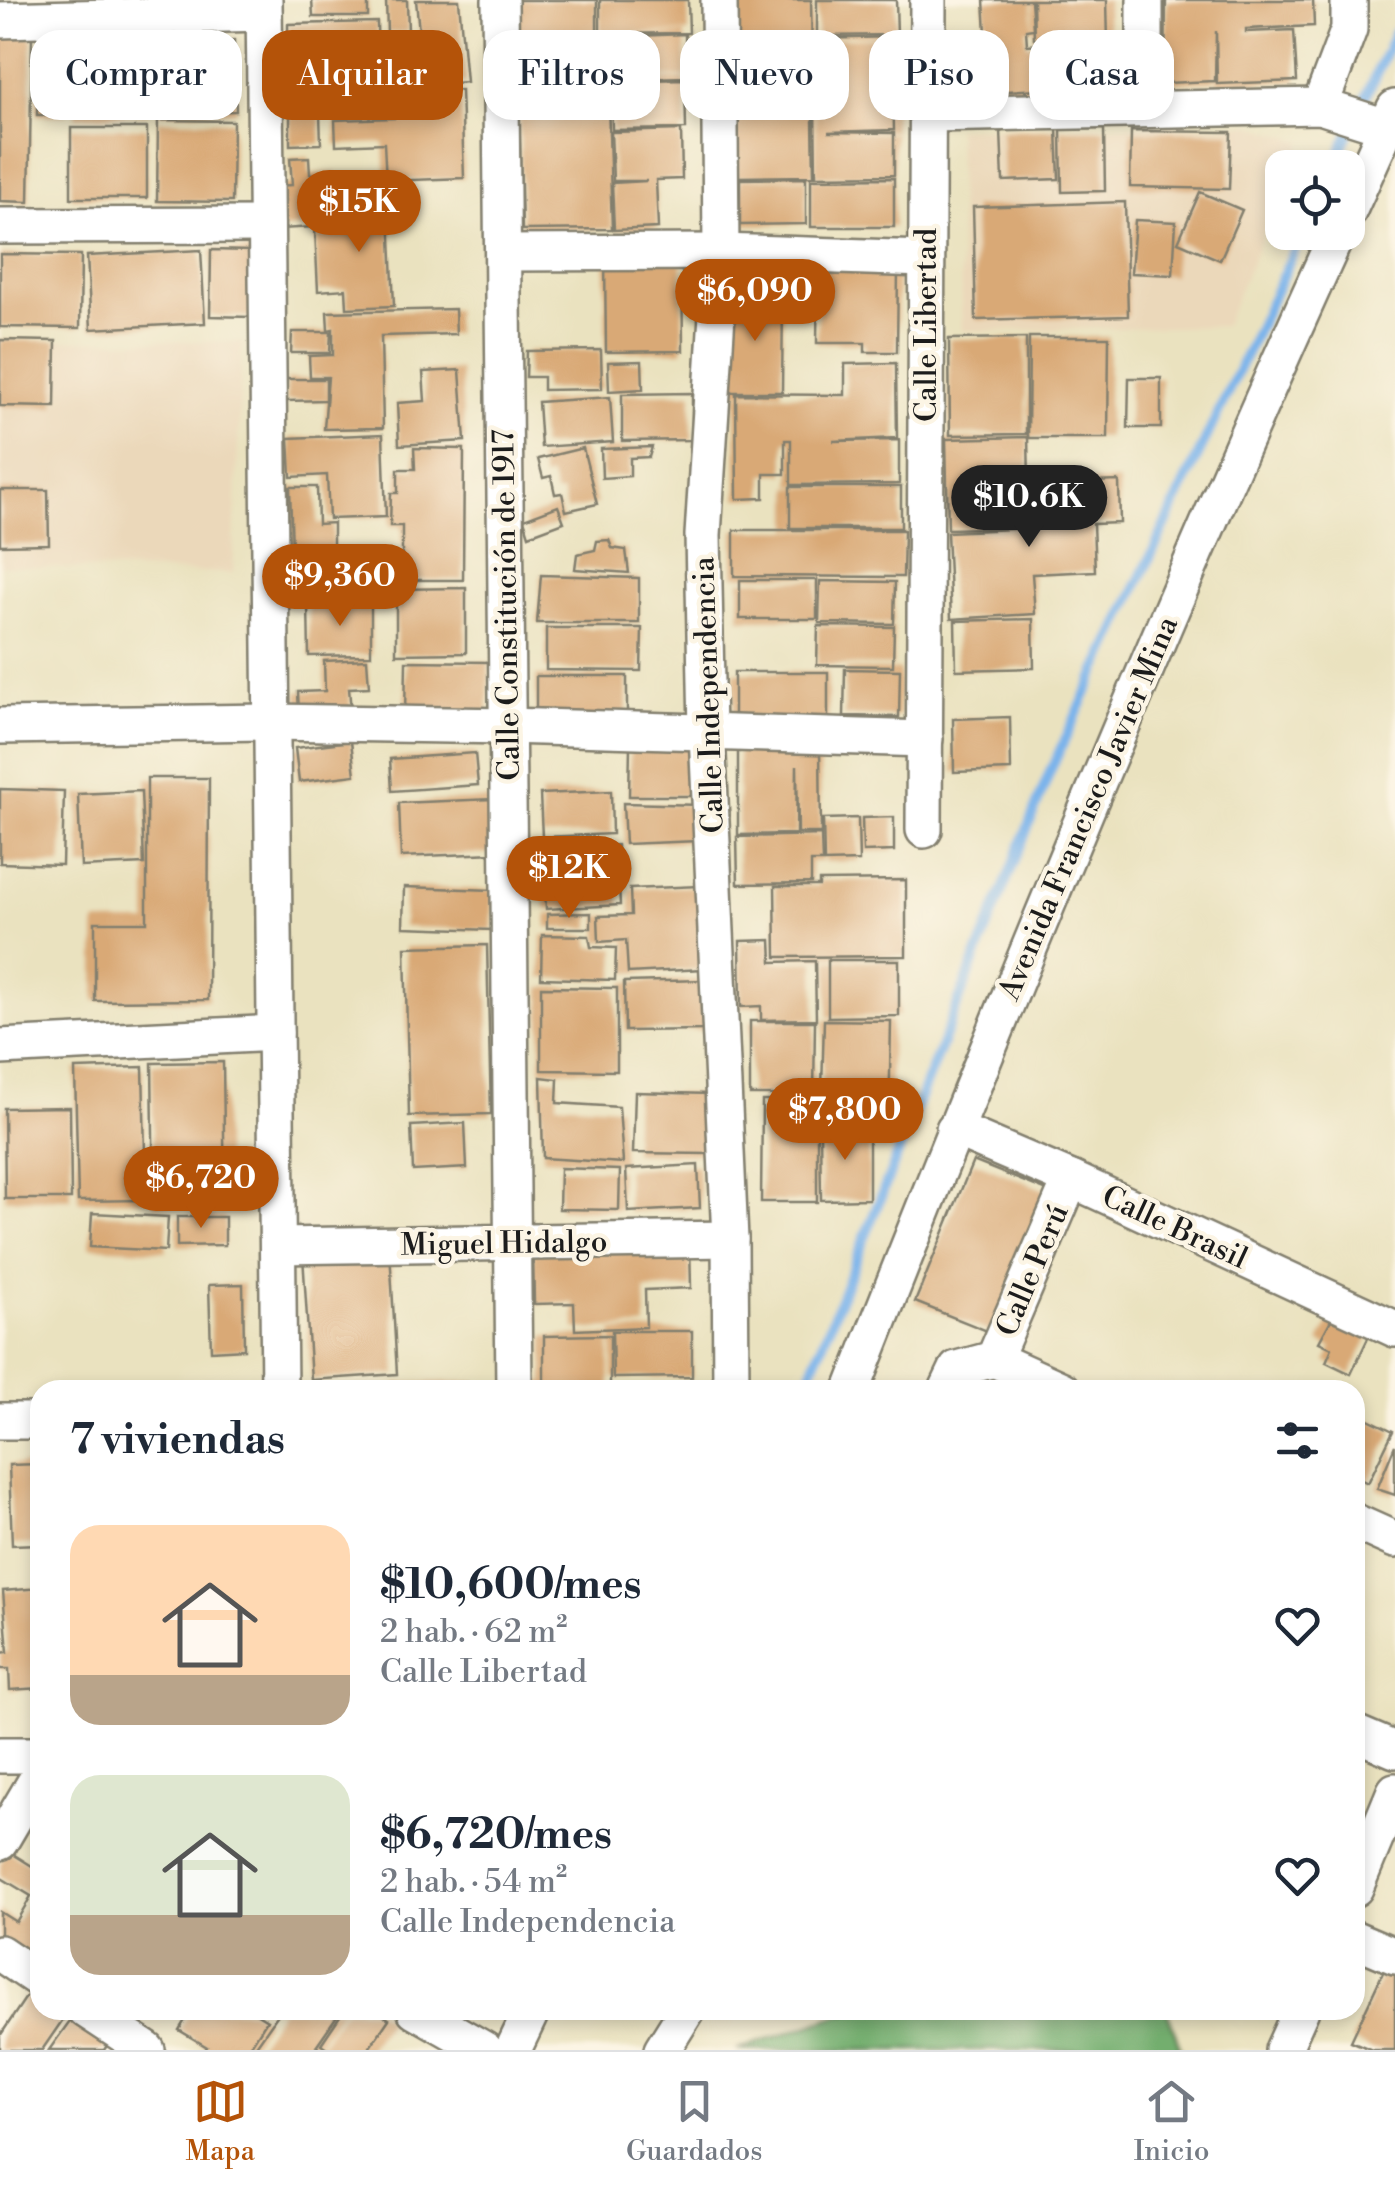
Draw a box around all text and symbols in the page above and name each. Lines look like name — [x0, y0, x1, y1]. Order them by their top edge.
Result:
chip: Comprar — [30, 30, 242, 120]
chip: Alquilar — [262, 30, 463, 120]
chip: Filtros — [483, 30, 660, 120]
chip: Nuevo — [680, 30, 849, 120]
chip: Piso — [869, 30, 1009, 120]
chip: Casa — [1029, 30, 1174, 120]
map controls — [1265, 150, 1365, 250]
button: locate — [1265, 150, 1365, 250]
pin: $15K — [300, 170, 418, 255]
text: $15K — [319, 182, 399, 222]
street label: Calle Libertad — [908, 228, 946, 422]
pin: $6,090 — [674, 259, 836, 344]
text: $6,090 — [697, 271, 813, 311]
street label: Calle Constitución de 1917 — [485, 429, 529, 781]
pin: $10.6K — [948, 465, 1110, 550]
text: $10.6K — [973, 477, 1085, 517]
pin: $9,360 — [259, 544, 421, 629]
street label: Calle Independencia — [685, 555, 733, 834]
text: $9,360 — [284, 556, 396, 596]
street label: Avenida Francisco Javier Mina — [990, 610, 1187, 1007]
pin: $12K — [510, 836, 628, 921]
text: $12K — [529, 848, 609, 888]
pin: $7,800 — [764, 1078, 926, 1163]
text: $7,800 — [788, 1090, 902, 1130]
pin: $6,720 — [120, 1146, 282, 1231]
text: $6,720 — [146, 1158, 256, 1198]
street label: Calle Brasil — [1096, 1178, 1253, 1278]
street label: Calle Perú — [988, 1199, 1078, 1342]
street label: Miguel Hidalgo — [400, 1223, 608, 1265]
icon: filters — [1270, 1413, 1325, 1468]
text: 7 viviendas — [70, 1414, 285, 1467]
text: $10,600/mes — [380, 1559, 642, 1612]
icon: home — [150, 1565, 270, 1685]
icon: heart — [1270, 1598, 1325, 1653]
text: 2 hab. · 62 m² — [380, 1612, 568, 1652]
text: Calle Libertad — [380, 1652, 587, 1692]
text: $6,720/mes — [380, 1809, 612, 1862]
icon: home — [150, 1815, 270, 1935]
icon: heart — [1270, 1848, 1325, 1903]
text: 2 hab. · 54 m² — [380, 1862, 567, 1902]
text: Calle Independencia — [380, 1902, 675, 1942]
tab: Mapa — [186, 2074, 255, 2169]
tab: Guardados — [626, 2074, 763, 2169]
tab: Inicio — [1134, 2074, 1209, 2169]

